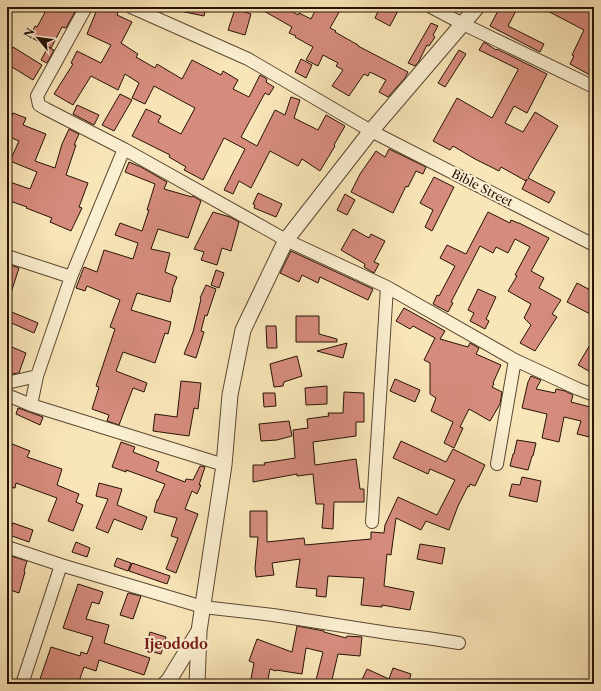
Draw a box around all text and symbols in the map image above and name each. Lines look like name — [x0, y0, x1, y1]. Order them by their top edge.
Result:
north arrow — [18, 18, 58, 58]
text: N — [21, 25, 38, 41]
street label: Bible Street — [449, 166, 516, 210]
district label: Ijeododo — [144, 635, 208, 653]

